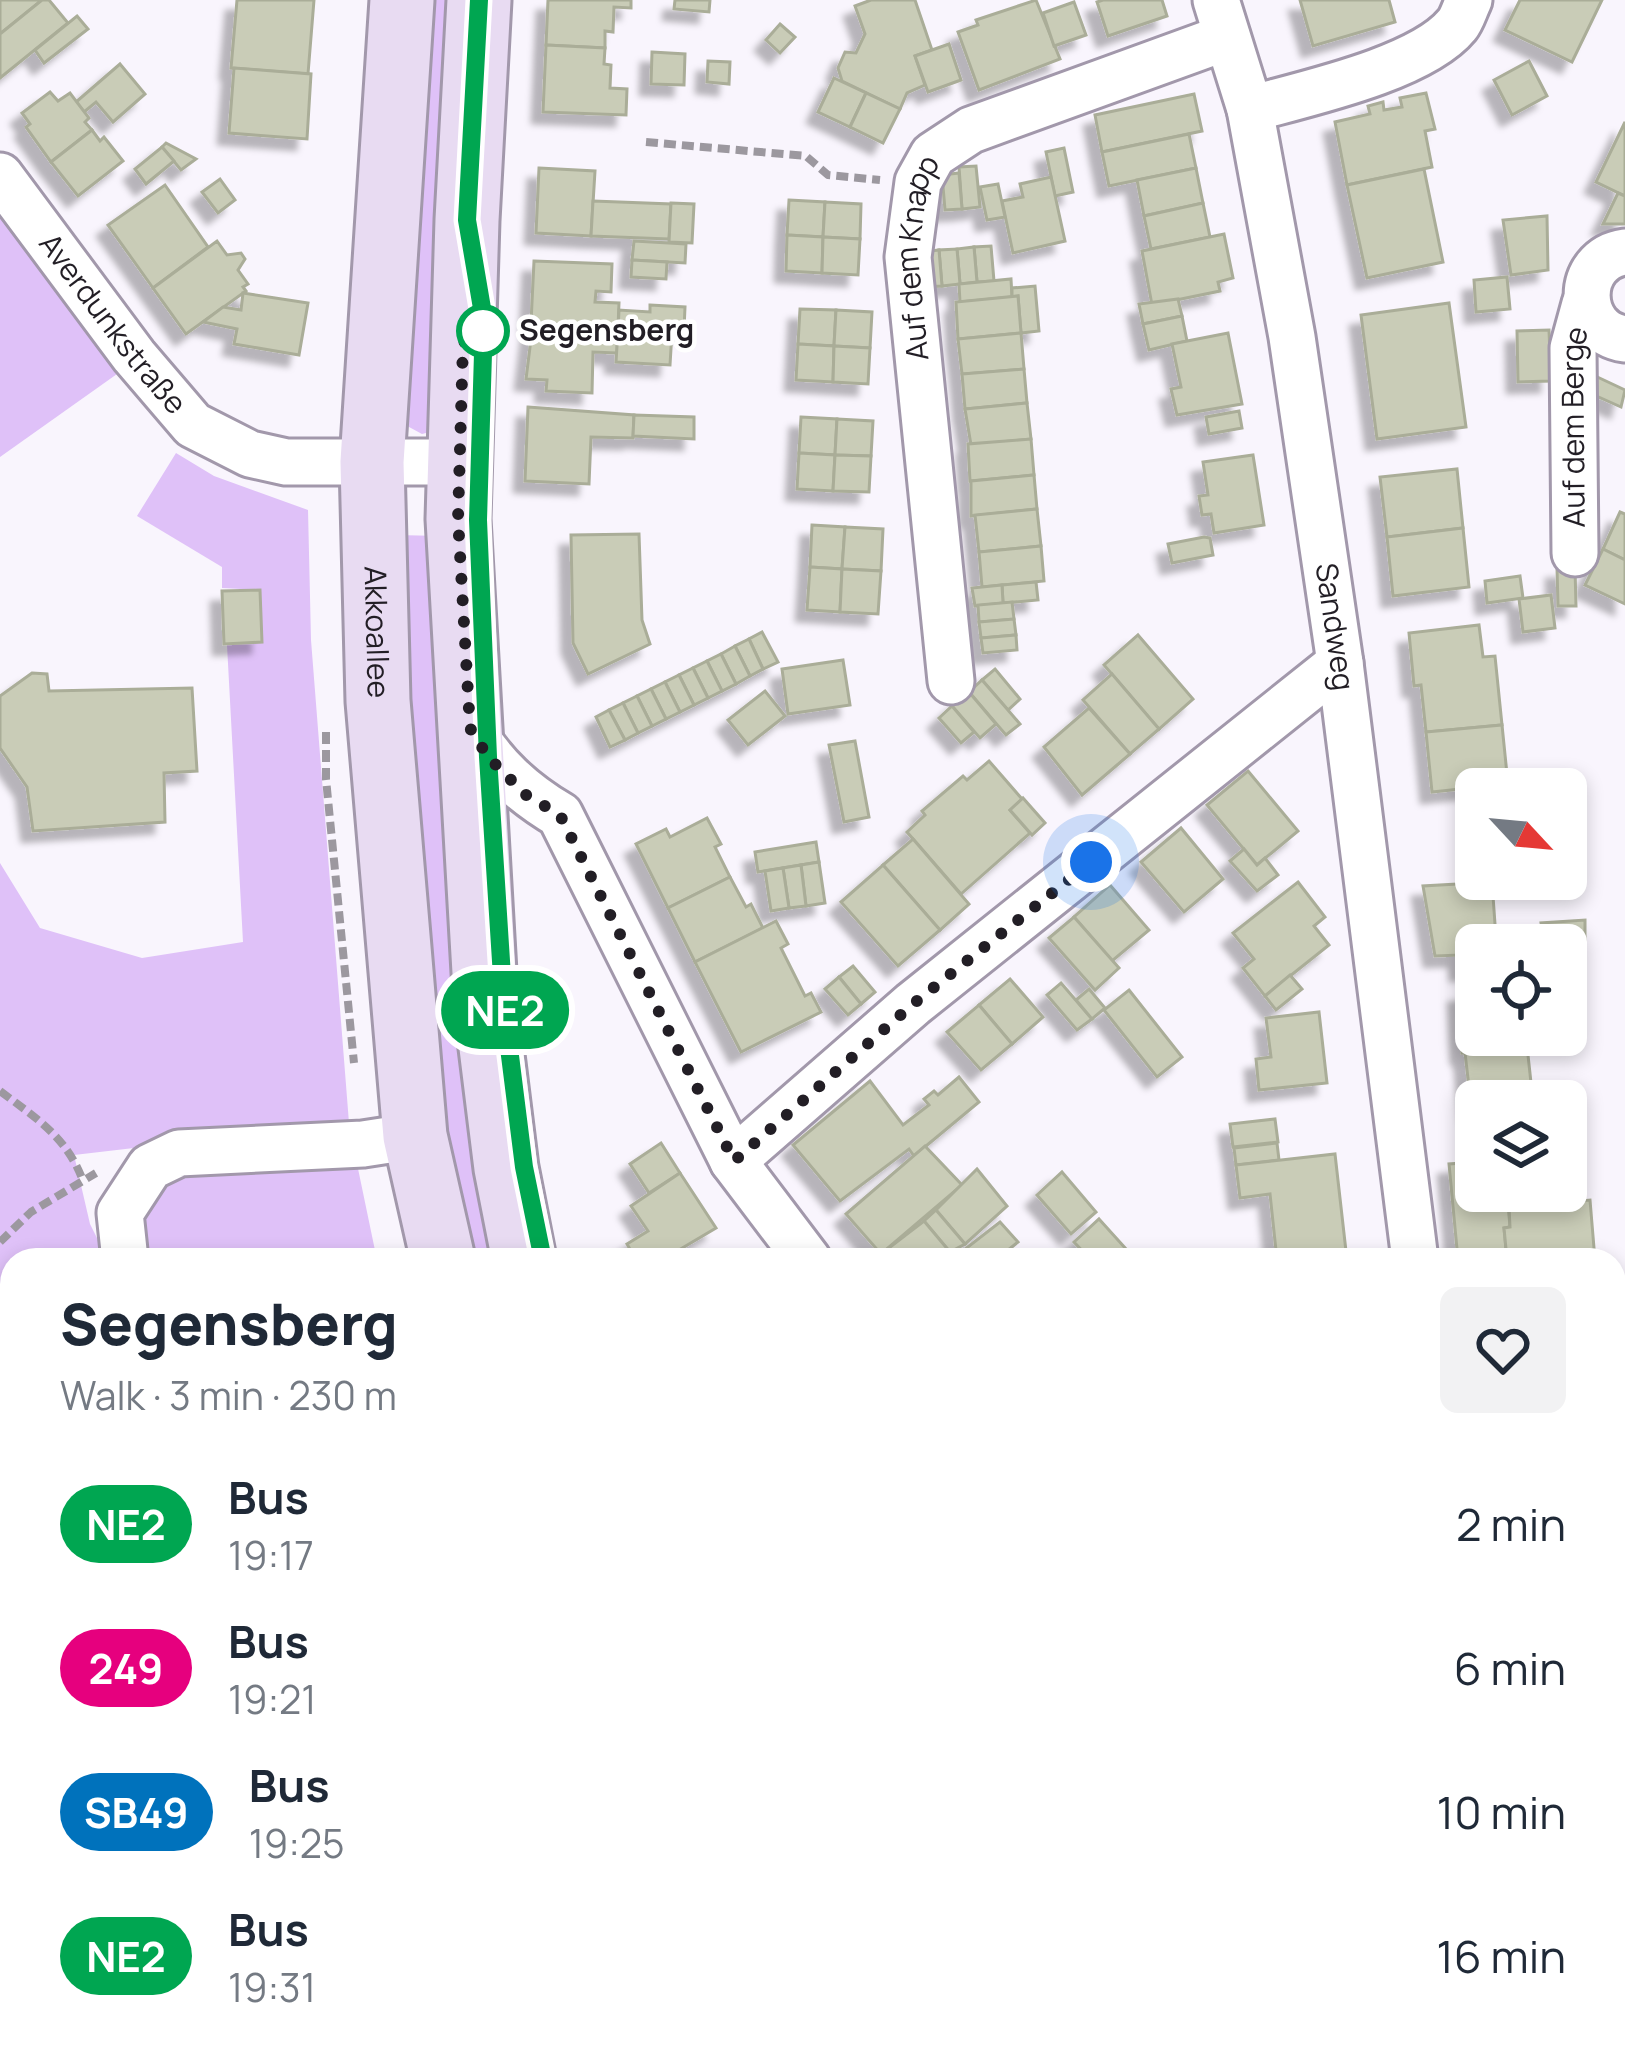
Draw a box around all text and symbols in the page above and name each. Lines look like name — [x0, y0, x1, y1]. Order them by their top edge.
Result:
street label: Auf dem Knapp — [885, 147, 948, 363]
street label: Averdunkstraße — [31, 224, 197, 422]
marker: Segensberg — [458, 306, 508, 356]
place label: Segensberg — [519, 309, 694, 350]
street label: Auf dem Berge — [1551, 321, 1597, 528]
street label: Sandweg — [1307, 560, 1365, 693]
street label: Akkoallee — [356, 565, 400, 698]
north arrow — [1455, 768, 1587, 900]
map controls — [1455, 768, 1587, 1212]
your location — [1061, 832, 1121, 892]
button: locate — [1455, 924, 1587, 1056]
line badge: NE2 — [436, 971, 574, 1049]
text: NE2 — [465, 981, 545, 1039]
button: layers — [1455, 1080, 1587, 1212]
text: Segensberg — [60, 1284, 398, 1362]
button: heart — [1440, 1287, 1566, 1413]
text: Walk · 3 min · 230 m — [60, 1368, 397, 1422]
text: Bus — [228, 1466, 309, 1528]
text: 2 min — [1456, 1493, 1566, 1555]
text: NE2 — [86, 1495, 166, 1553]
text: 19:17 — [228, 1528, 314, 1582]
text: Bus — [228, 1610, 309, 1672]
text: 6 min — [1454, 1637, 1566, 1699]
text: 249 — [89, 1639, 163, 1697]
text: 19:21 — [228, 1672, 317, 1726]
text: Bus — [249, 1754, 330, 1816]
text: 10 min — [1437, 1781, 1566, 1843]
text: SB49 — [84, 1783, 189, 1841]
text: 19:25 — [249, 1816, 345, 1870]
text: Bus — [228, 1898, 309, 1960]
text: 16 min — [1436, 1925, 1566, 1987]
text: NE2 — [86, 1927, 166, 1985]
text: 19:31 — [228, 1960, 316, 2014]

